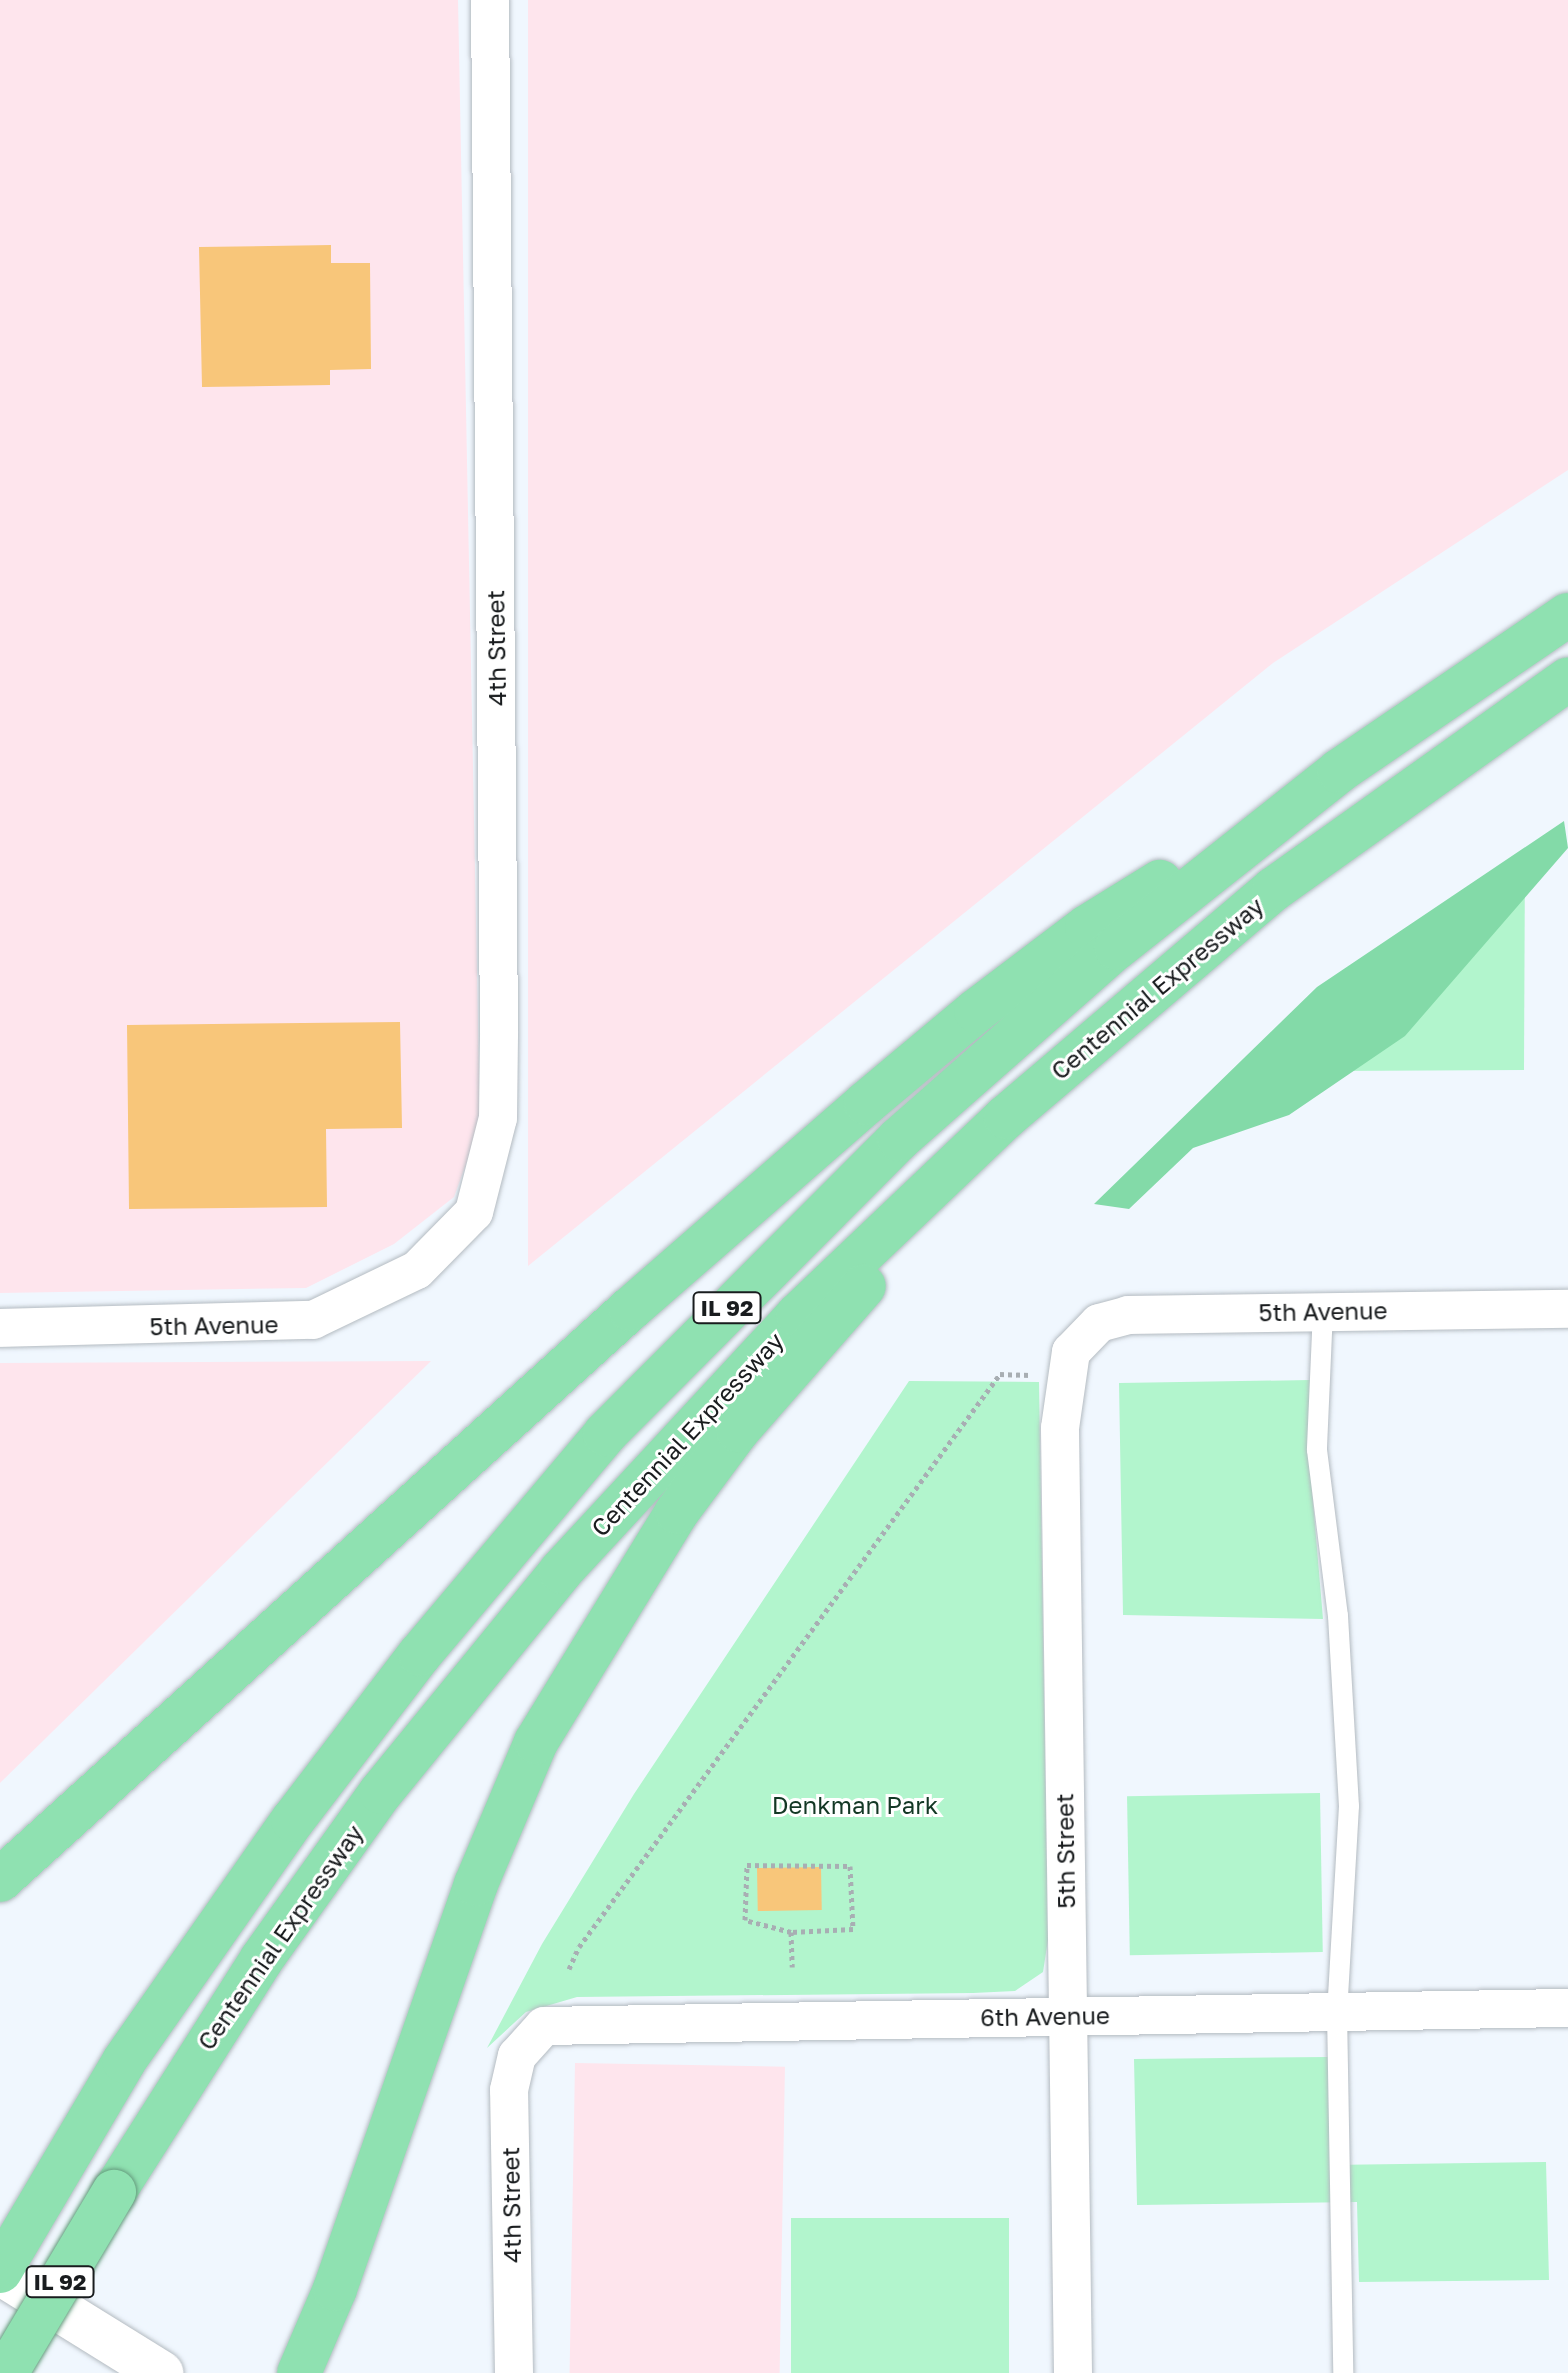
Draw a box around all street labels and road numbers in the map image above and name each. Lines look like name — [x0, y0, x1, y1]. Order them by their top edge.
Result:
street label: 4th Street — [481, 590, 511, 706]
street label: Centennial Expressway — [1045, 891, 1269, 1085]
road number: IL 92 — [691, 1290, 763, 1326]
street label: 5th Avenue — [1258, 1295, 1388, 1327]
street label: 5th Avenue — [149, 1309, 279, 1341]
street label: Centennial Expressway — [585, 1326, 789, 1542]
street label: 5th Street — [1050, 1793, 1080, 1909]
street label: Centennial Expressway — [191, 1819, 369, 2055]
street label: 6th Avenue — [980, 2000, 1110, 2032]
street label: 4th Street — [496, 2147, 526, 2263]
road number: IL 92 — [24, 2264, 96, 2300]

